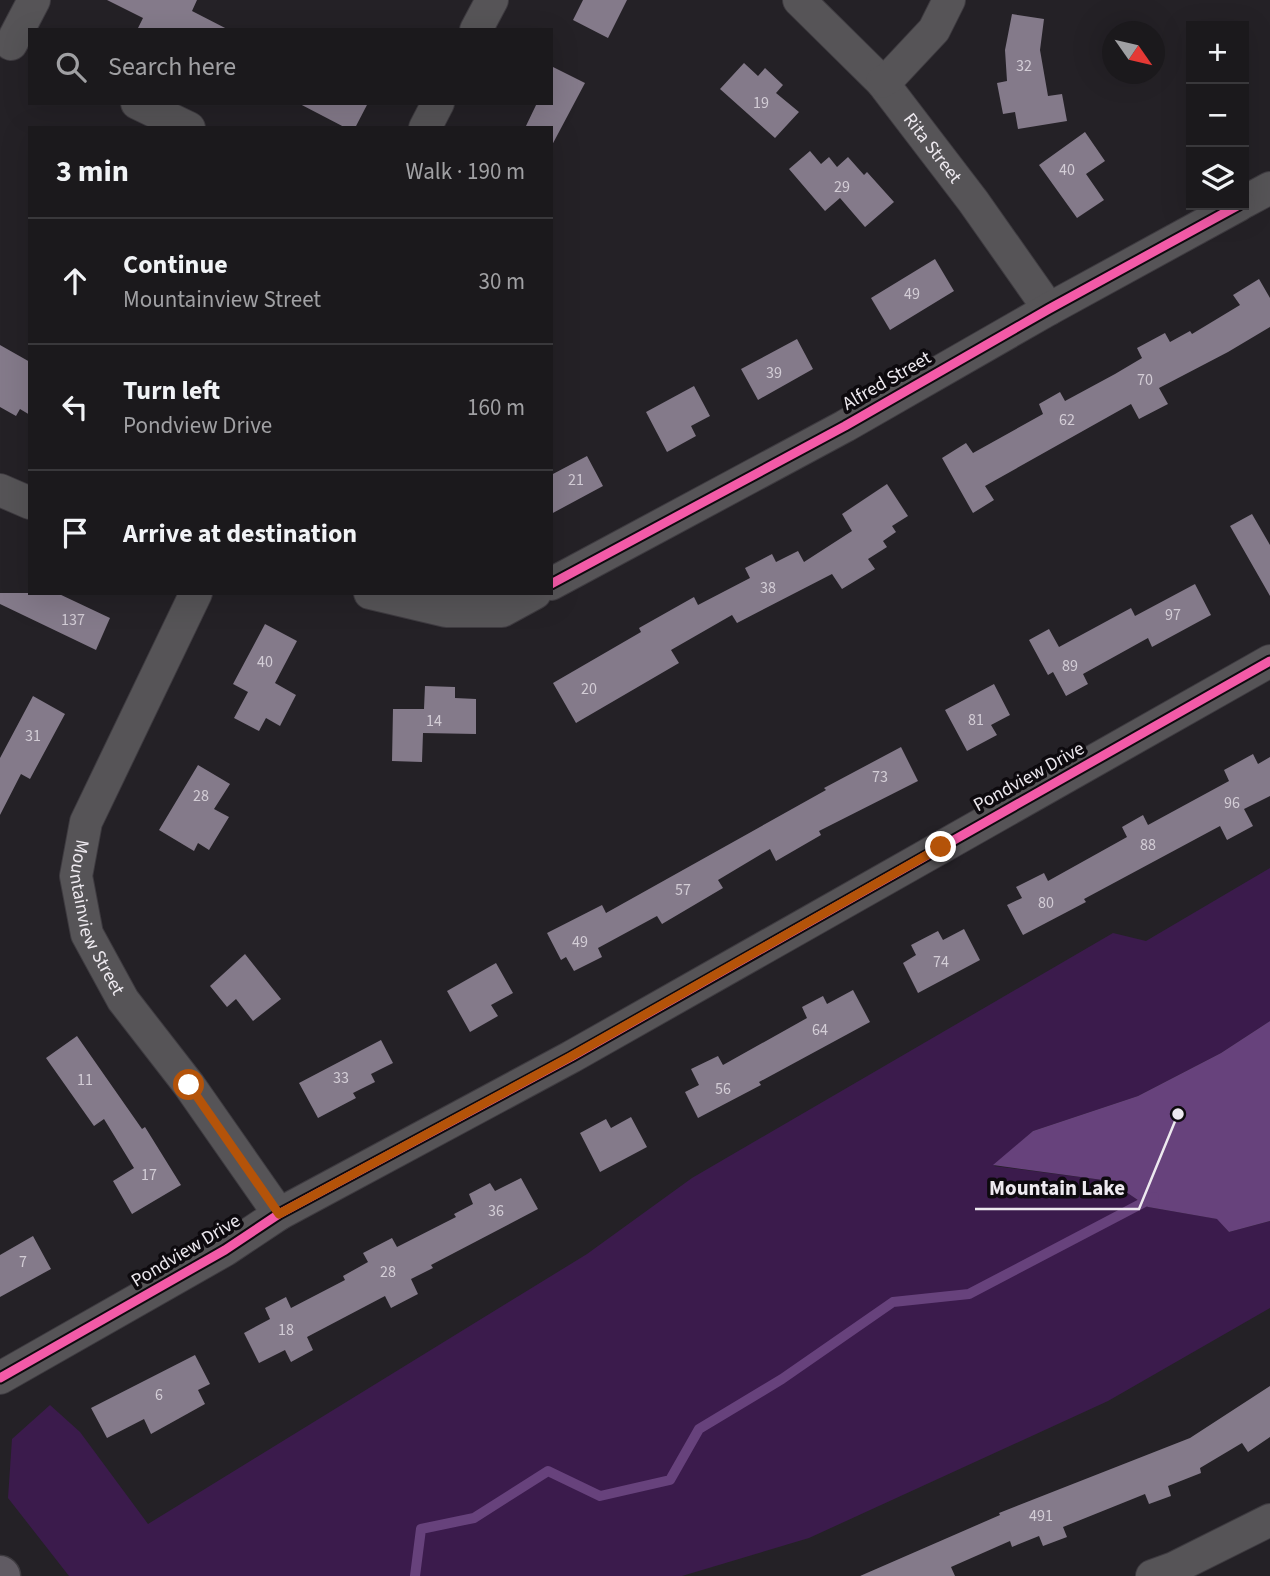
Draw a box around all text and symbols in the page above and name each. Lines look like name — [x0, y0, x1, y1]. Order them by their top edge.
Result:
north arrow — [1102, 21, 1165, 84]
map controls — [1186, 21, 1249, 210]
button: + — [1186, 21, 1249, 84]
search box — [28, 28, 553, 105]
icon: search — [52, 48, 90, 86]
text: Search here — [108, 48, 236, 85]
house number: 32 — [1016, 55, 1032, 77]
button: − — [1186, 84, 1249, 147]
house number: 19 — [753, 92, 769, 114]
street label: Rita Street — [897, 107, 969, 190]
button: layers — [1186, 147, 1249, 210]
text: 3 min — [56, 150, 129, 193]
text: Walk · 190 m — [406, 155, 525, 188]
house number: 40 — [1059, 159, 1075, 181]
house number: 29 — [834, 176, 850, 198]
text: Continue — [123, 246, 228, 283]
icon: ahead — [56, 262, 94, 300]
text: 30 m — [478, 265, 525, 298]
text: Mountainview Street — [123, 283, 321, 316]
house number: 49 — [904, 283, 920, 305]
street label: Alfred Street — [838, 344, 937, 417]
house number: 39 — [766, 362, 782, 384]
house number: 70 — [1137, 369, 1153, 391]
text: Turn left — [123, 372, 220, 409]
icon: left — [56, 388, 94, 426]
text: 160 m — [467, 391, 525, 424]
text: Pondview Drive — [123, 409, 272, 442]
house number: 62 — [1059, 409, 1075, 431]
house number: 21 — [568, 469, 584, 491]
icon: arrive — [56, 514, 94, 552]
text: Arrive at destination — [123, 515, 357, 552]
house number: 38 — [760, 577, 776, 599]
house number: 97 — [1165, 604, 1181, 626]
house number: 137 — [61, 609, 85, 631]
house number: 40 — [257, 651, 273, 673]
house number: 89 — [1062, 655, 1078, 677]
house number: 20 — [581, 678, 597, 700]
house number: 81 — [968, 709, 984, 731]
house number: 14 — [426, 710, 442, 732]
house number: 31 — [25, 725, 41, 747]
street label: Pondview Drive — [969, 735, 1089, 819]
house number: 73 — [872, 766, 888, 788]
house number: 28 — [193, 785, 209, 807]
house number: 96 — [1224, 792, 1240, 814]
route end — [925, 831, 956, 862]
house number: 88 — [1140, 834, 1156, 856]
street label: Mountainview Street — [62, 837, 132, 1001]
house number: 57 — [675, 879, 691, 901]
house number: 80 — [1038, 892, 1054, 914]
house number: 49 — [572, 931, 588, 953]
house number: 74 — [933, 951, 949, 973]
house number: 64 — [812, 1019, 828, 1041]
house number: 33 — [333, 1067, 349, 1089]
house number: 11 — [77, 1069, 93, 1091]
route start — [173, 1069, 204, 1100]
house number: 56 — [715, 1078, 731, 1100]
house number: 17 — [141, 1164, 157, 1186]
callout: Mountain Lake — [975, 1167, 1139, 1209]
text: Mountain Lake — [989, 1173, 1125, 1203]
house number: 36 — [488, 1200, 504, 1222]
street label: Pondview Drive — [126, 1208, 246, 1294]
house number: 7 — [19, 1251, 27, 1273]
house number: 28 — [380, 1261, 396, 1283]
house number: 18 — [278, 1319, 294, 1341]
house number: 6 — [155, 1384, 163, 1406]
house number: 491 — [1029, 1505, 1053, 1527]

